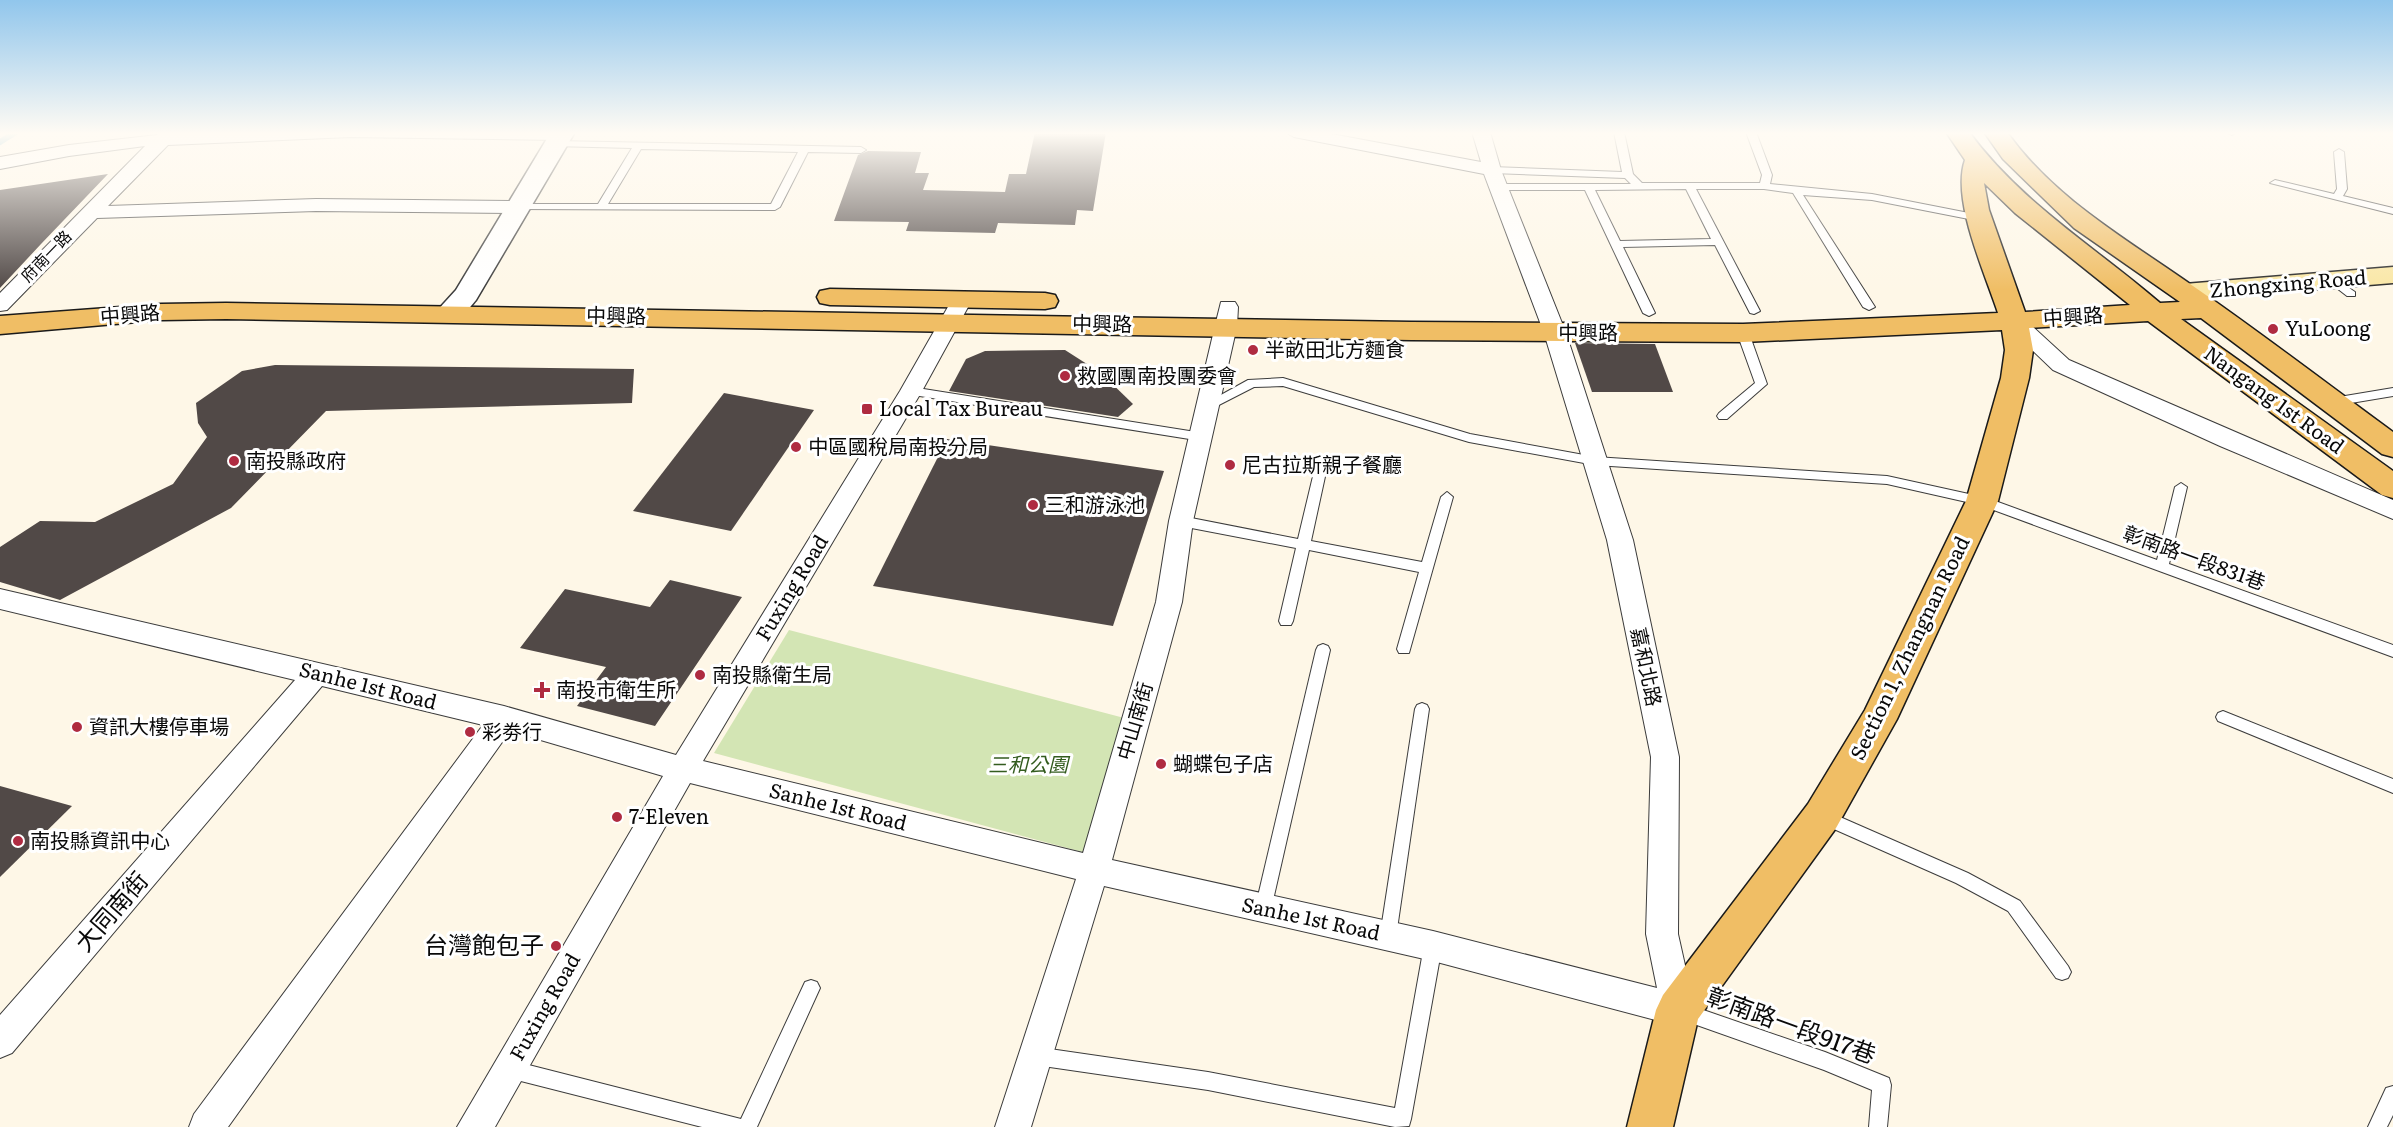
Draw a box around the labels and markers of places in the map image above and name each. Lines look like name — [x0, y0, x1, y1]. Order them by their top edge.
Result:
place label: YuLoong — [2285, 312, 2372, 342]
marker: YuLoong — [2266, 322, 2280, 336]
place label: 半畝田北方麵食 — [1265, 333, 1405, 363]
marker: 半畝田北方麵食 — [1246, 343, 1260, 357]
place label: 救國團南投團委會 — [1077, 359, 1237, 389]
marker: 救國團南投團委會 — [1058, 369, 1072, 383]
place label: Local Tax Bureau — [879, 392, 1043, 422]
marker: Local Tax Bureau — [860, 402, 874, 416]
place label: 中區國稅局南投分局 — [808, 430, 988, 460]
marker: 中區國稅局南投分局 — [789, 440, 803, 454]
place label: 南投縣政府 — [246, 444, 346, 474]
place label: 尼古拉斯親子餐廳 — [1242, 448, 1402, 478]
marker: 南投縣政府 — [227, 454, 241, 468]
marker: 尼古拉斯親子餐廳 — [1223, 458, 1237, 472]
place label: 三和游泳池 — [1045, 488, 1145, 518]
marker: 三和游泳池 — [1026, 498, 1040, 512]
place label: 南投縣衛生局 — [712, 658, 832, 688]
marker: 南投縣衛生局 — [693, 668, 707, 682]
place label: 南投市衛生所 — [556, 673, 676, 703]
marker: 南投市衛生所 — [533, 681, 551, 699]
place label: 資訊大樓停車場 — [89, 710, 229, 740]
place label: 彩劵行 — [482, 715, 542, 745]
marker: 資訊大樓停車場 — [70, 720, 84, 734]
marker: 彩劵行 — [463, 725, 477, 739]
place label: 蝴蝶包子店 — [1173, 747, 1273, 777]
marker: 蝴蝶包子店 — [1154, 757, 1168, 771]
place label: 7-Eleven — [629, 800, 709, 830]
marker: 7-Eleven — [610, 810, 624, 824]
place label: 南投縣資訊中心 — [30, 824, 170, 854]
marker: 南投縣資訊中心 — [11, 834, 25, 848]
place label: 台灣飽包子 — [424, 926, 544, 961]
marker: 台灣飽包子 — [549, 939, 563, 953]

